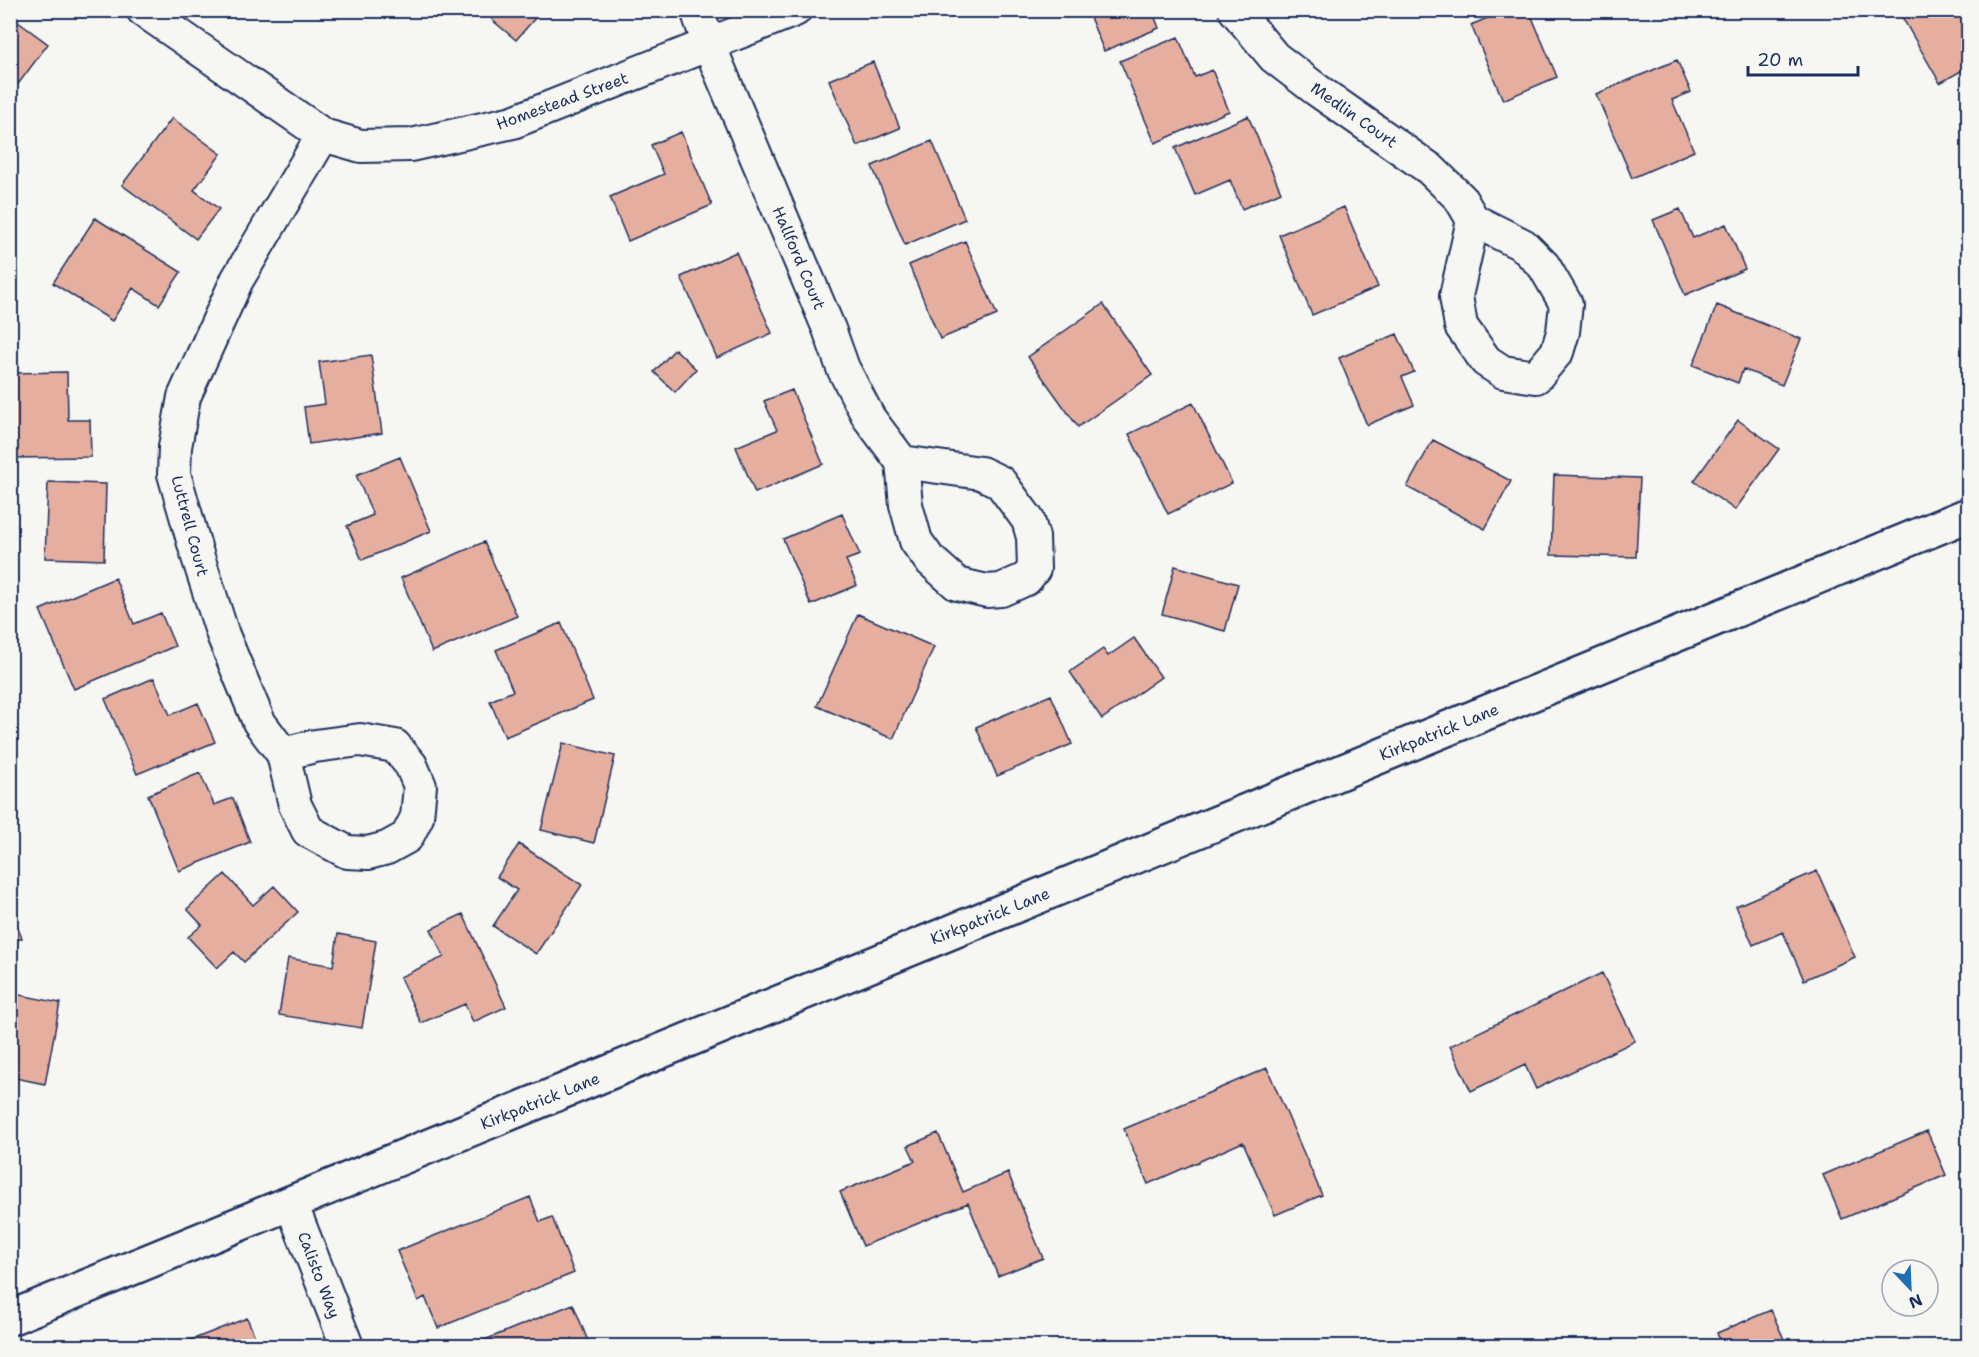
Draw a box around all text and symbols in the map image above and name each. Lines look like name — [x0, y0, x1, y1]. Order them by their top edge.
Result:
scale bar — [1748, 39, 1858, 77]
text: 20 m — [1757, 48, 1803, 72]
street label: Homestead Street — [493, 67, 631, 135]
street label: Medlin Court — [1307, 77, 1401, 153]
street label: Hallford Court — [768, 203, 830, 313]
street label: Luttrell Court — [166, 473, 214, 579]
street label: Kirkpatrick Lane — [1376, 698, 1502, 766]
street label: Kirkpatrick Lane — [927, 882, 1053, 950]
street label: Kirkpatrick Lane — [477, 1067, 603, 1135]
street label: Calisto Way — [293, 1229, 345, 1321]
north arrow — [1880, 1258, 1940, 1318]
text: N — [1906, 1289, 1926, 1313]

